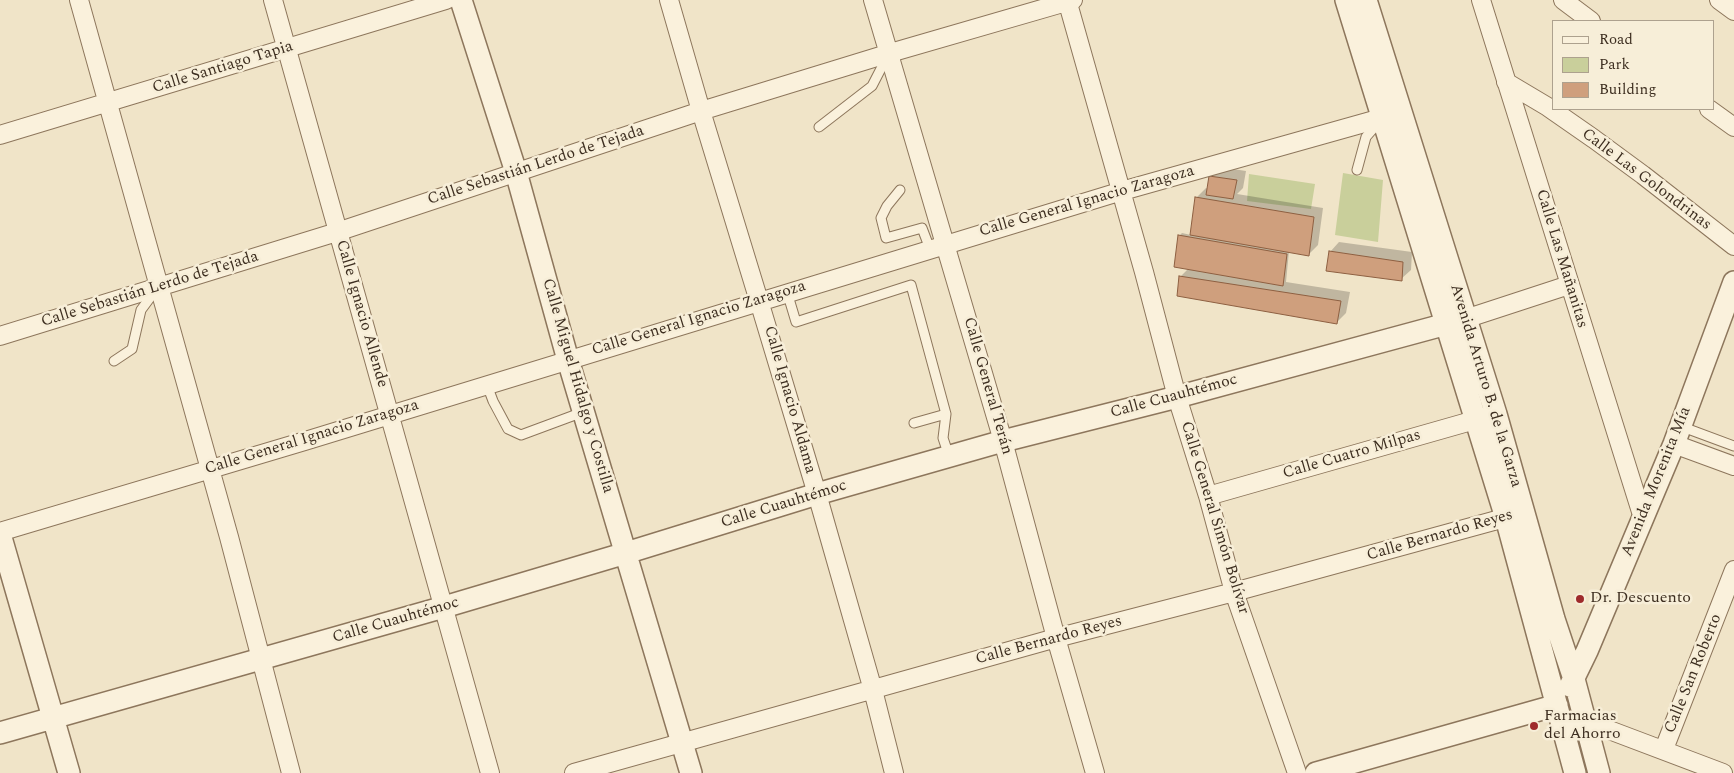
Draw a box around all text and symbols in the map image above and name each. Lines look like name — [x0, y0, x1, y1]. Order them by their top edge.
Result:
legend — [1552, 20, 1714, 110]
text: Road — [1599, 28, 1633, 51]
street label: Calle Santiago Tapia — [150, 37, 296, 99]
text: Park — [1599, 53, 1630, 76]
text: Building — [1599, 78, 1656, 101]
street label: Calle Sebastián Lerdo de Tejada — [425, 122, 647, 210]
street label: Calle Las Golondrinas — [1577, 125, 1715, 235]
street label: Calle General Ignacio Zaragoza — [977, 162, 1197, 242]
street label: Calle Las Mañanitas — [1531, 187, 1591, 331]
street label: Calle Ignacio Allende — [331, 238, 391, 390]
street label: Calle Sebastián Lerdo de Tejada — [39, 248, 261, 332]
street label: Calle Miguel Hidalgo y Costilla — [537, 277, 617, 495]
street label: Calle General Ignacio Zaragoza — [590, 277, 808, 361]
street label: Avenida Arturo B. de la Garza — [1445, 282, 1525, 490]
street label: Calle General Terán — [958, 315, 1016, 457]
street label: Calle Ignacio Aldama — [759, 324, 819, 476]
street label: Calle Cuauhtémoc — [1108, 371, 1240, 423]
street label: Calle General Ignacio Zaragoza — [203, 396, 421, 480]
street label: Avenida Morenita Mía — [1618, 404, 1696, 560]
street label: Calle General Simón Bolívar — [1175, 419, 1253, 617]
street label: Calle Cuatro Milpas — [1281, 426, 1423, 484]
street label: Calle Cuauhtémoc — [719, 477, 849, 533]
street label: Calle Bernardo Reyes — [1365, 506, 1515, 566]
place label: Dr. Descuento — [1590, 589, 1691, 609]
marker: Dr. Descuento — [1574, 593, 1586, 605]
street label: Calle Cuauhtémoc — [331, 594, 461, 648]
street label: Calle Bernardo Reyes — [974, 612, 1124, 670]
street label: Calle San Roberto — [1661, 612, 1727, 736]
place label: Farmacias del Ahorro — [1544, 707, 1621, 745]
marker: Farmacias del Ahorro — [1528, 720, 1540, 732]

